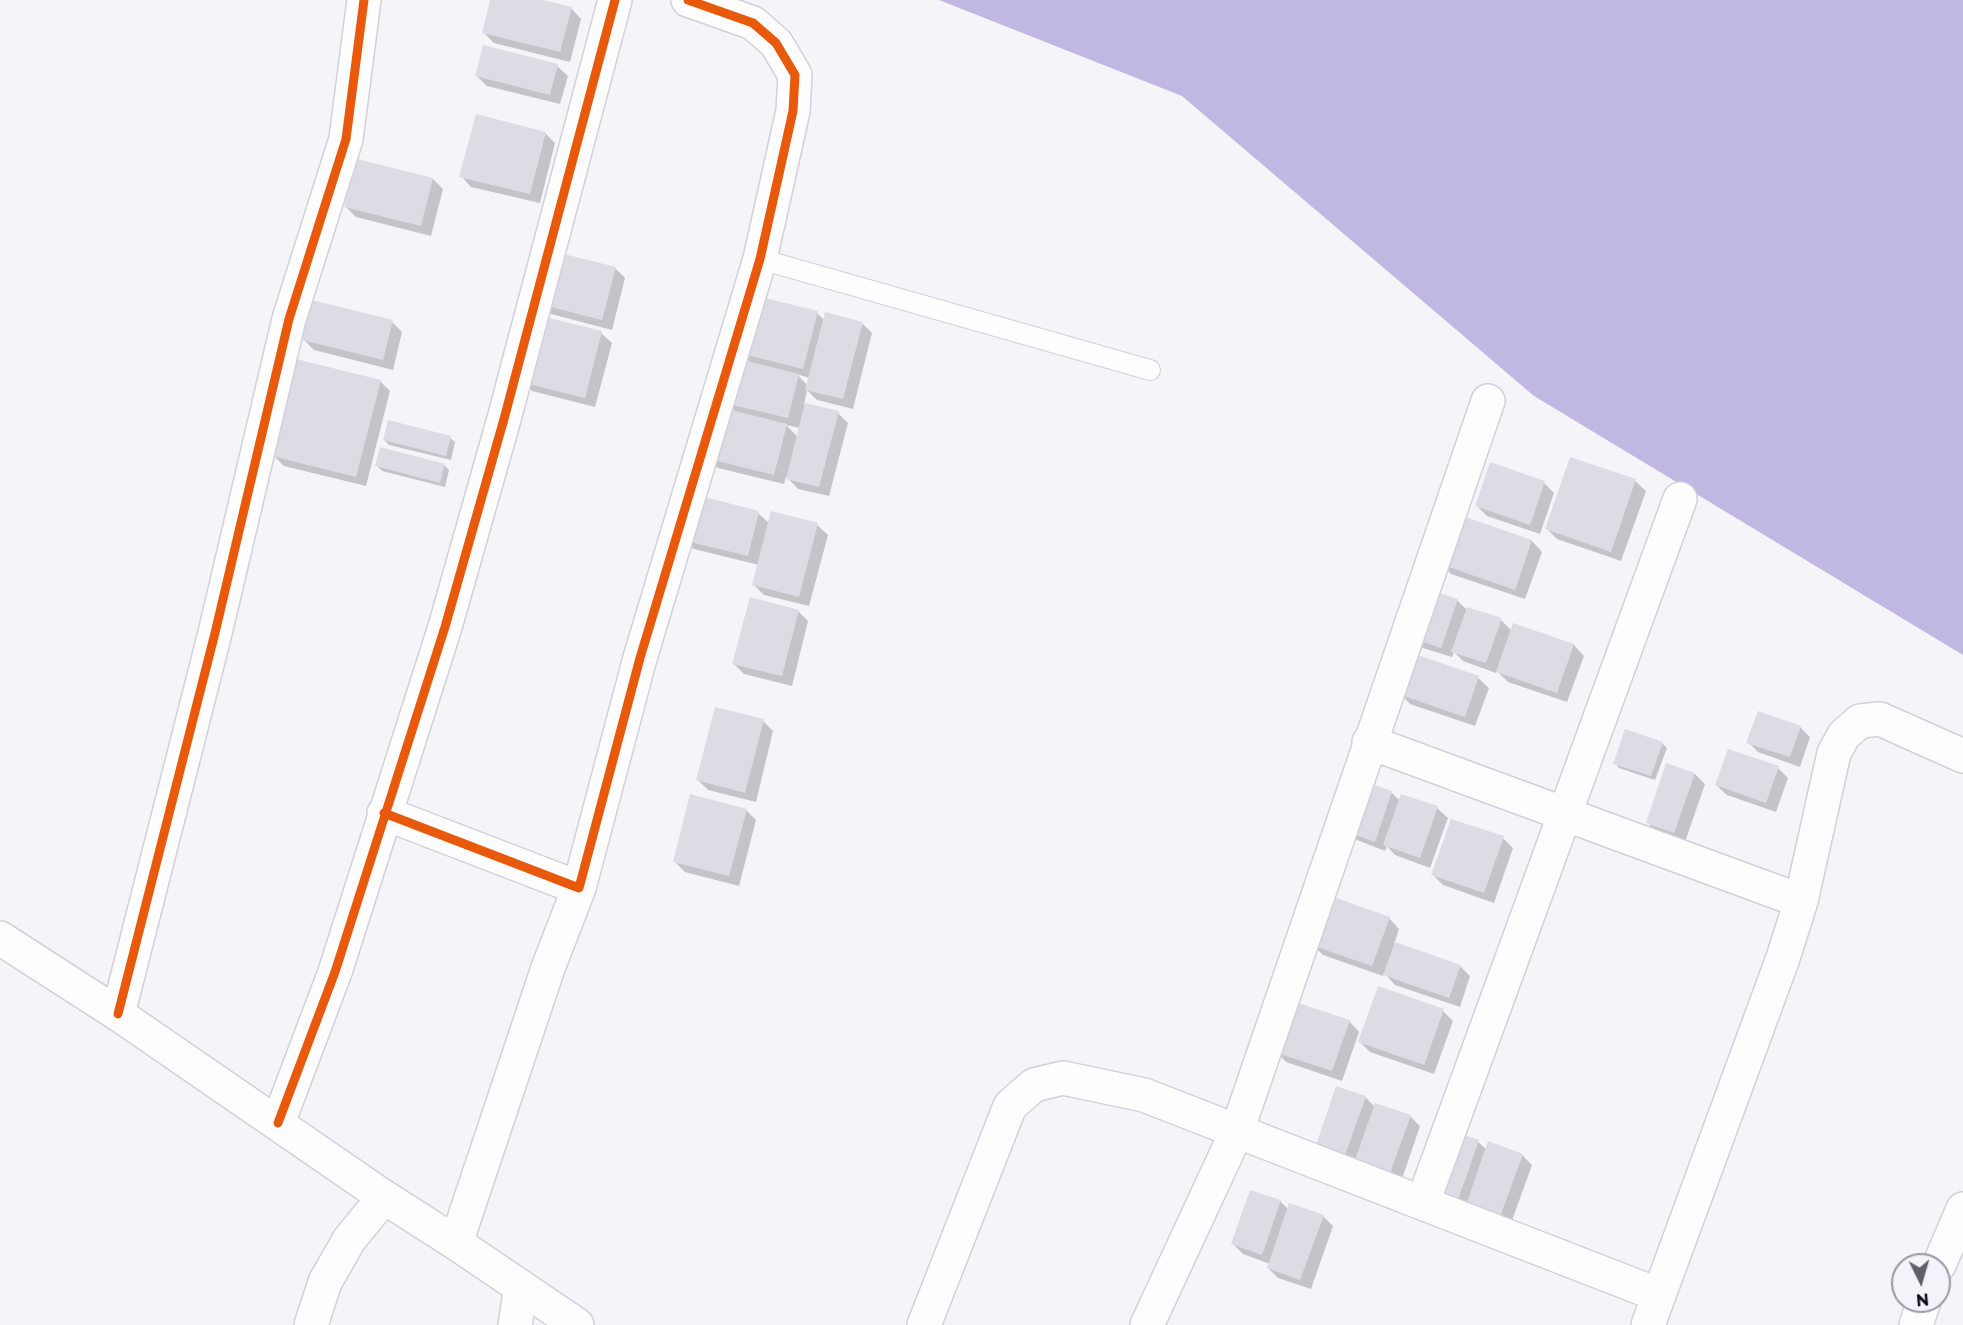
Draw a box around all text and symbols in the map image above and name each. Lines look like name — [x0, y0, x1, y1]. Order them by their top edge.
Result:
north arrow — [1891, 1253, 1951, 1313]
text: N — [1915, 1289, 1930, 1309]

